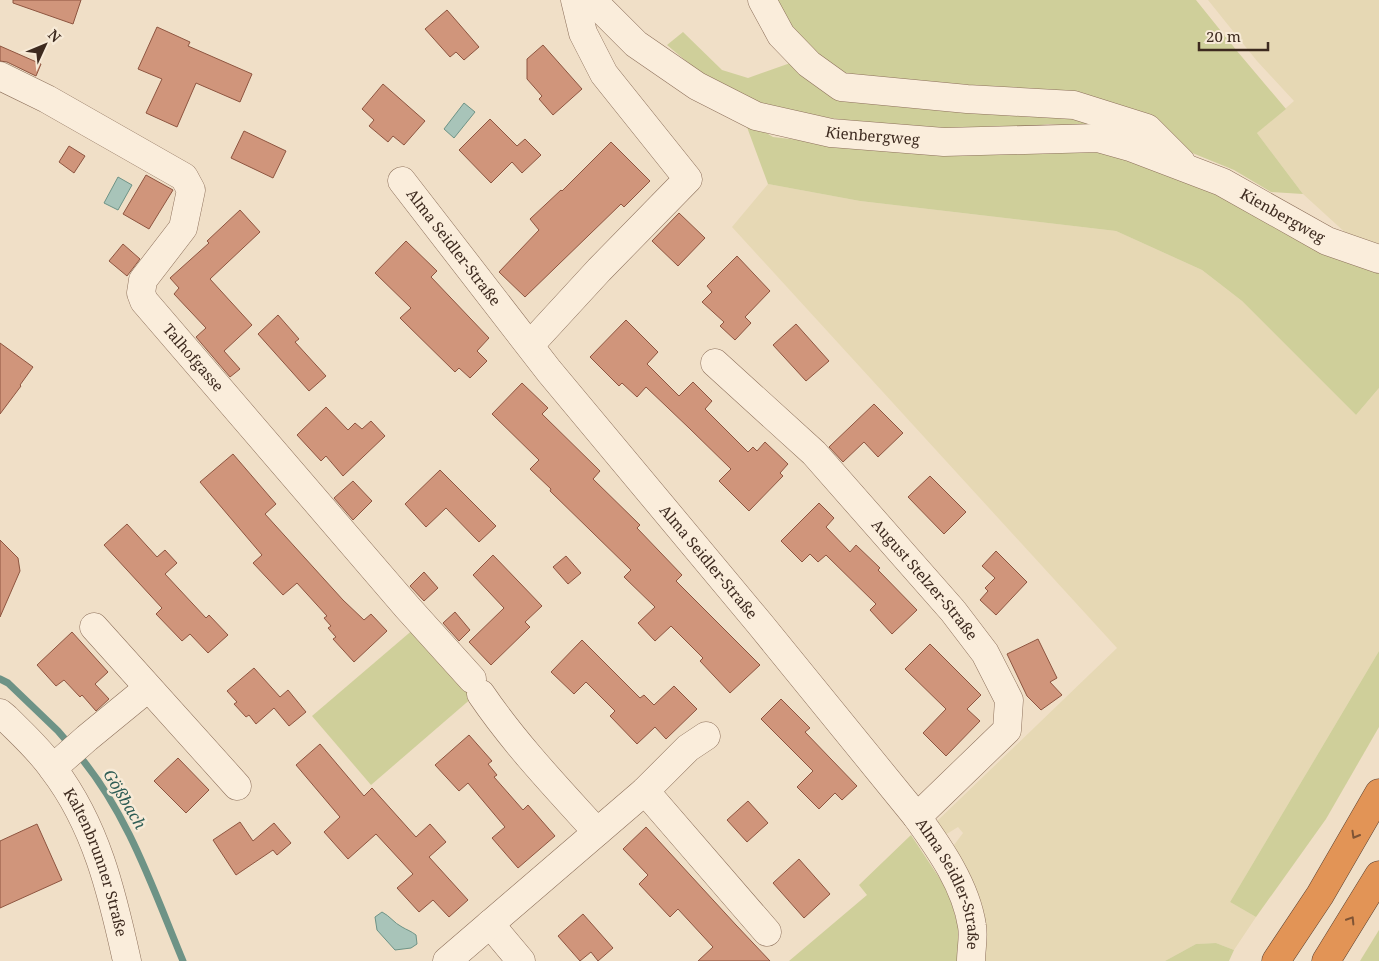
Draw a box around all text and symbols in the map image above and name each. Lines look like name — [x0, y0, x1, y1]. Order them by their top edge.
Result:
north arrow — [20, 20, 70, 70]
scale bar — [1199, 20, 1268, 52]
text: N — [44, 25, 65, 46]
text: 20 m — [1206, 26, 1241, 46]
street label: Kienbergweg — [824, 121, 920, 149]
street label: Kienbergweg — [1237, 183, 1329, 247]
street label: Alma Seidler-Straße — [403, 184, 506, 309]
street label: Talhofgasse — [159, 319, 229, 396]
street label: Alma Seidler-Straße — [656, 500, 763, 623]
street label: August Stelzer-Straße — [868, 514, 983, 644]
water label: Gößbach — [99, 765, 152, 833]
street label: Kaltenbrunner Straße — [60, 784, 132, 938]
street label: Alma Seidler-Straße — [912, 814, 984, 951]
one-way arrow — [1351, 829, 1361, 838]
one-way arrow — [1345, 916, 1355, 925]

